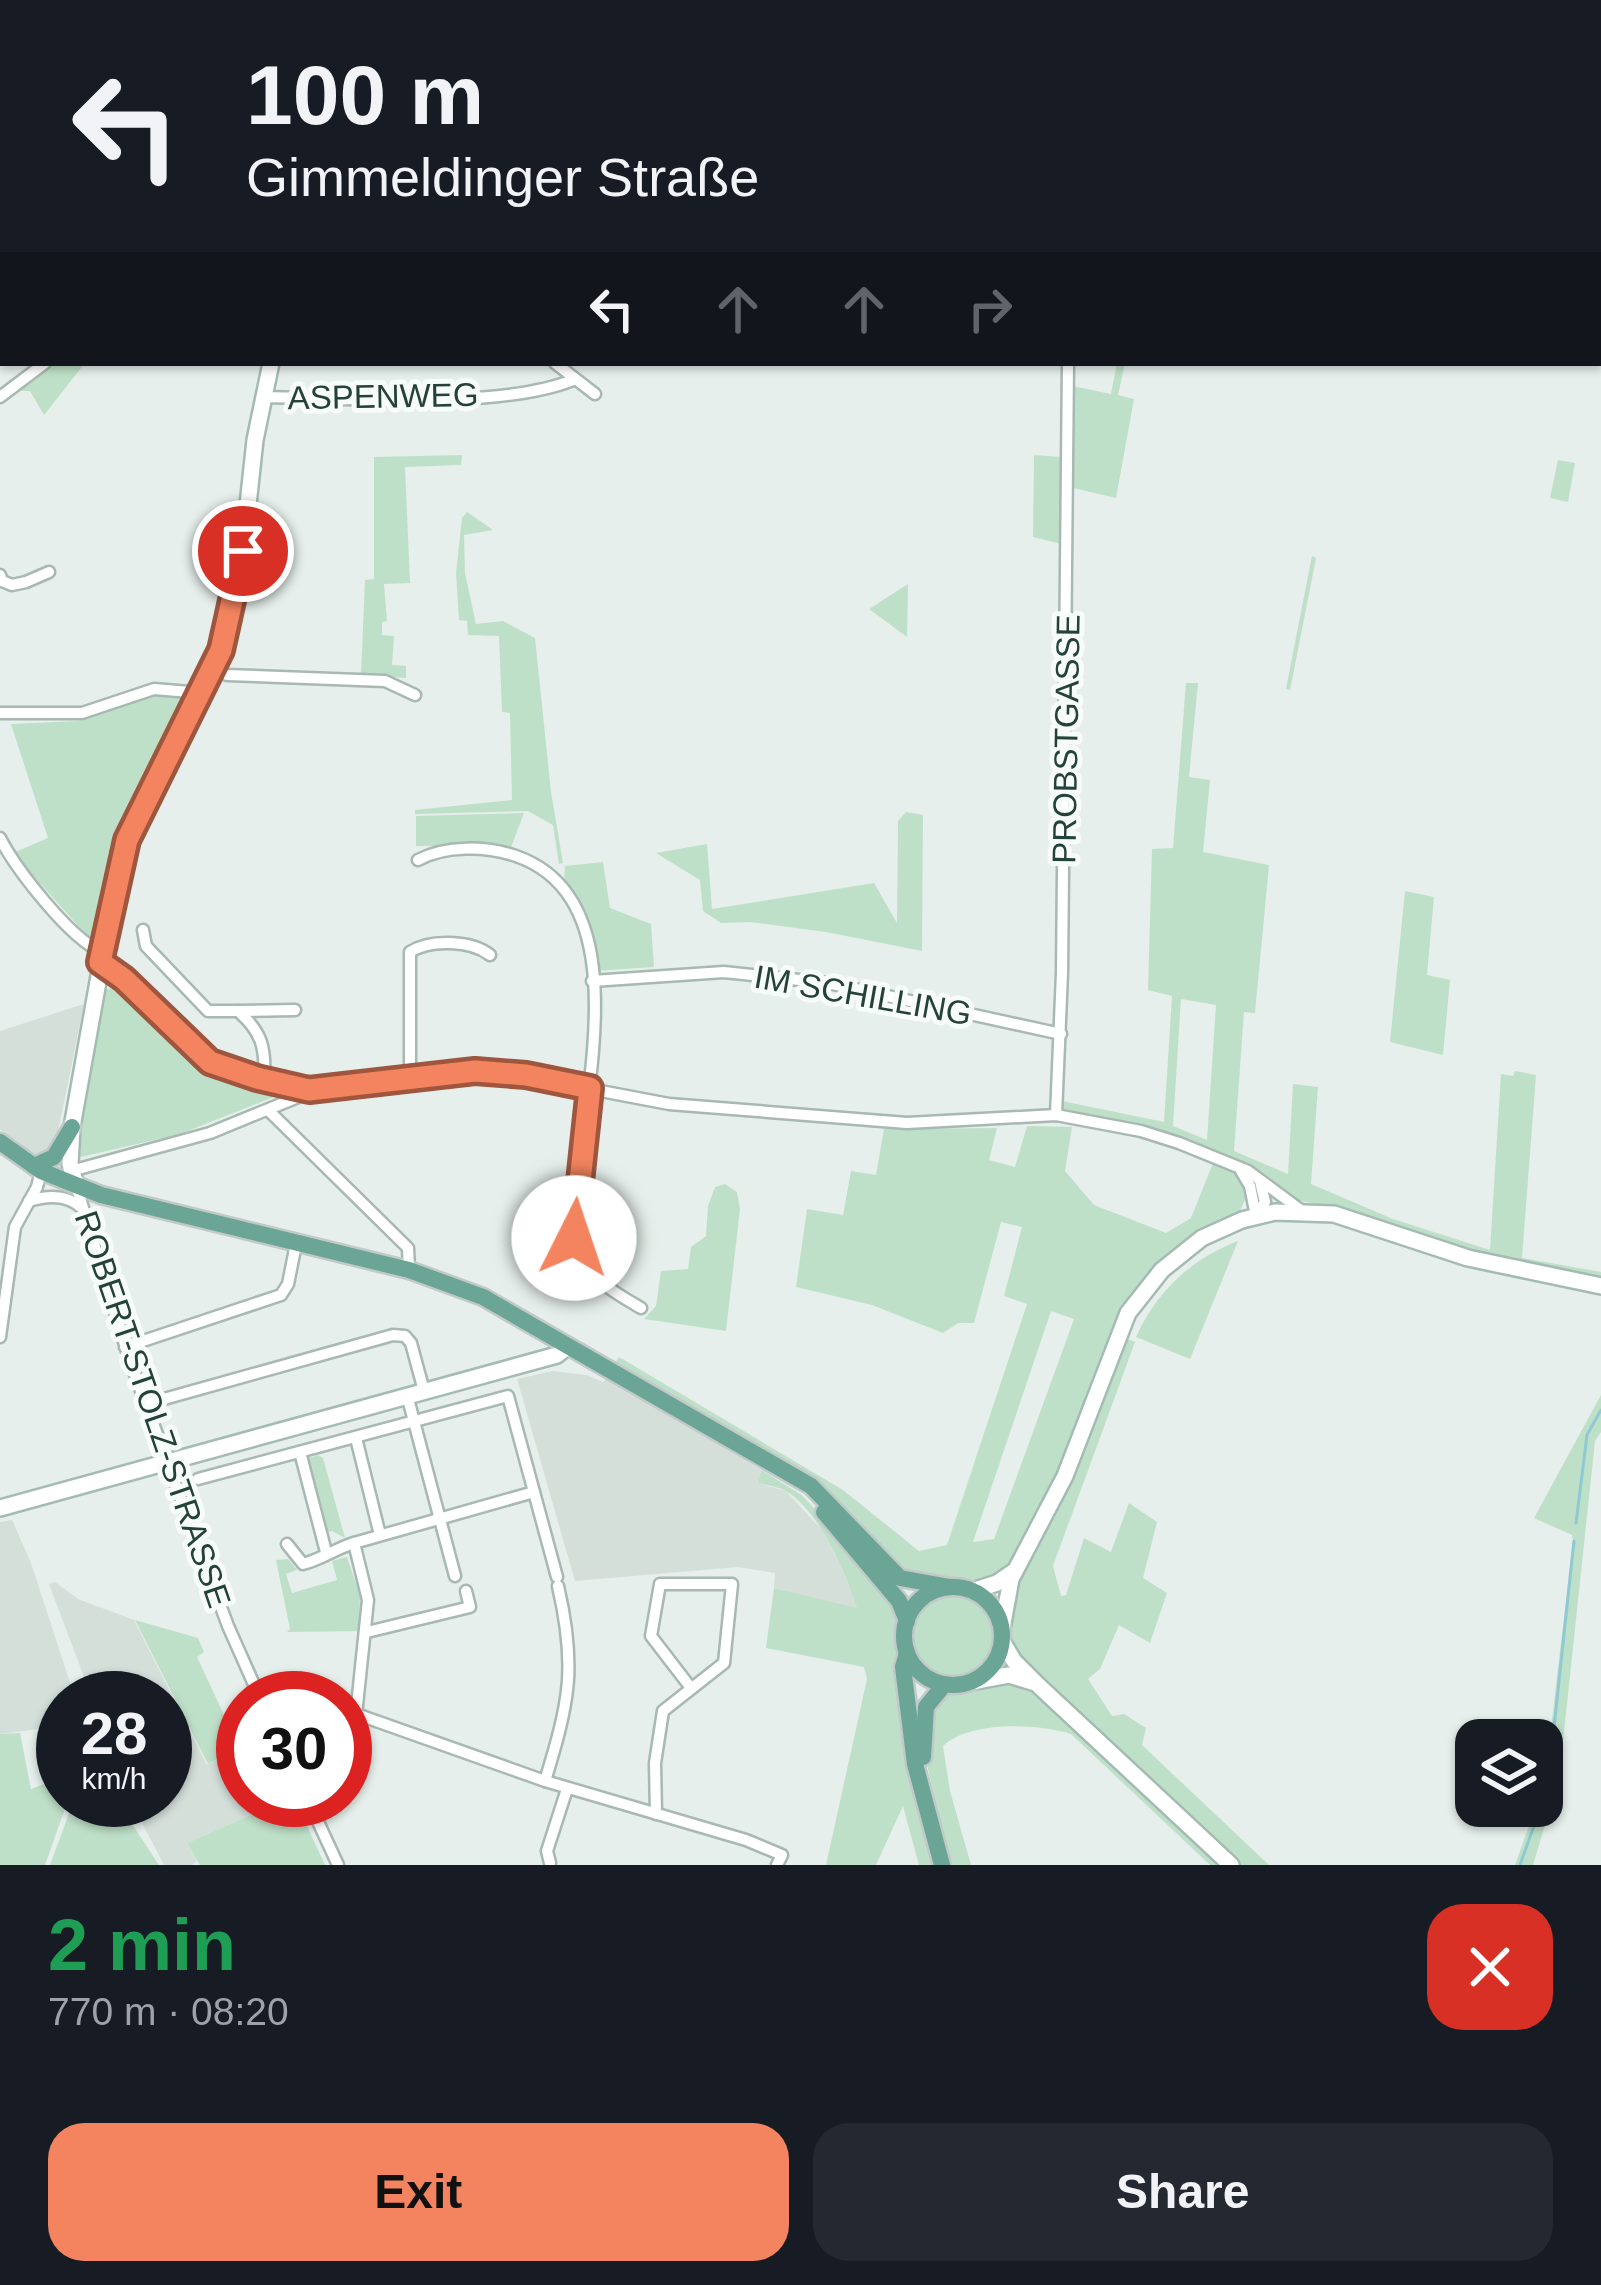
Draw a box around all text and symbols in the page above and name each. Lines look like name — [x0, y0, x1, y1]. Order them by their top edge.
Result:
icon: left — [48, 48, 204, 204]
text: 100 m — [246, 48, 484, 142]
text: Gimmeldinger Straße — [246, 147, 759, 207]
icon: left — [579, 276, 645, 342]
icon: ahead — [705, 276, 771, 342]
icon: ahead — [831, 276, 897, 342]
icon: right — [957, 276, 1023, 342]
street label: ASPENWEG — [287, 376, 479, 416]
pin — [192, 500, 294, 602]
icon: arrive — [210, 518, 276, 584]
street label: PROBSTGASSE — [1045, 614, 1087, 864]
street label: IM SCHILLING — [751, 958, 975, 1032]
position arrow — [511, 1175, 637, 1301]
street label: ROBERT-STOLZ-STRASSE — [68, 1206, 238, 1612]
speed limit sign: 30 — [216, 1671, 372, 1827]
text: 28 — [81, 1700, 147, 1767]
map controls — [1455, 1719, 1563, 1827]
button: layers — [1455, 1719, 1563, 1827]
text: km/h — [81, 1762, 147, 1795]
button: close — [1427, 1904, 1553, 2030]
text: 2 min — [48, 1905, 236, 1985]
text: 770 m · 08:20 — [48, 1990, 289, 2033]
button: Exit — [48, 2123, 789, 2261]
button: Share — [813, 2123, 1553, 2261]

